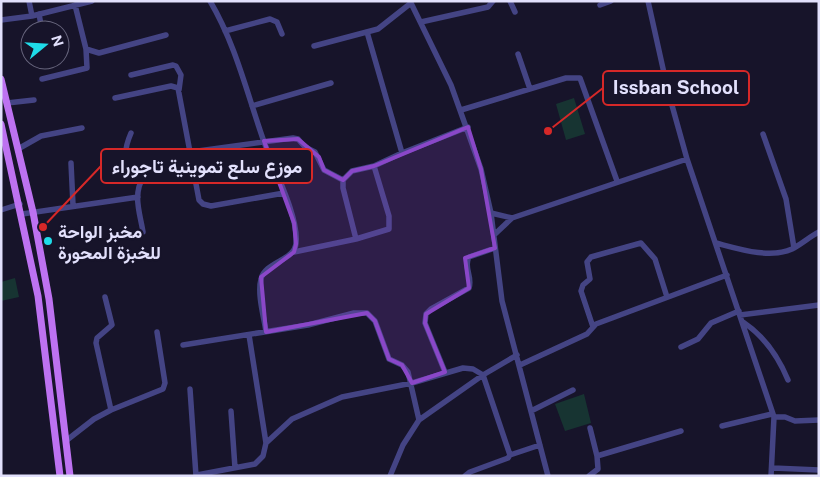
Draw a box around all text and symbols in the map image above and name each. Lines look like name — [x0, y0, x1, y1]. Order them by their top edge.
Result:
north arrow — [20, 20, 70, 70]
text: N — [48, 33, 67, 49]
callout: Issban School — [603, 71, 749, 105]
text: Issban School — [613, 76, 739, 98]
callout: موزع سلع تموينية تاجوراء — [101, 149, 312, 183]
text: موزع سلع تموينية تاجوراء — [112, 155, 302, 180]
place label: مخبز الواحة للخبزة المحورة — [58, 221, 161, 264]
marker: مخبز الواحة للخبزة المحورة — [42, 235, 54, 247]

